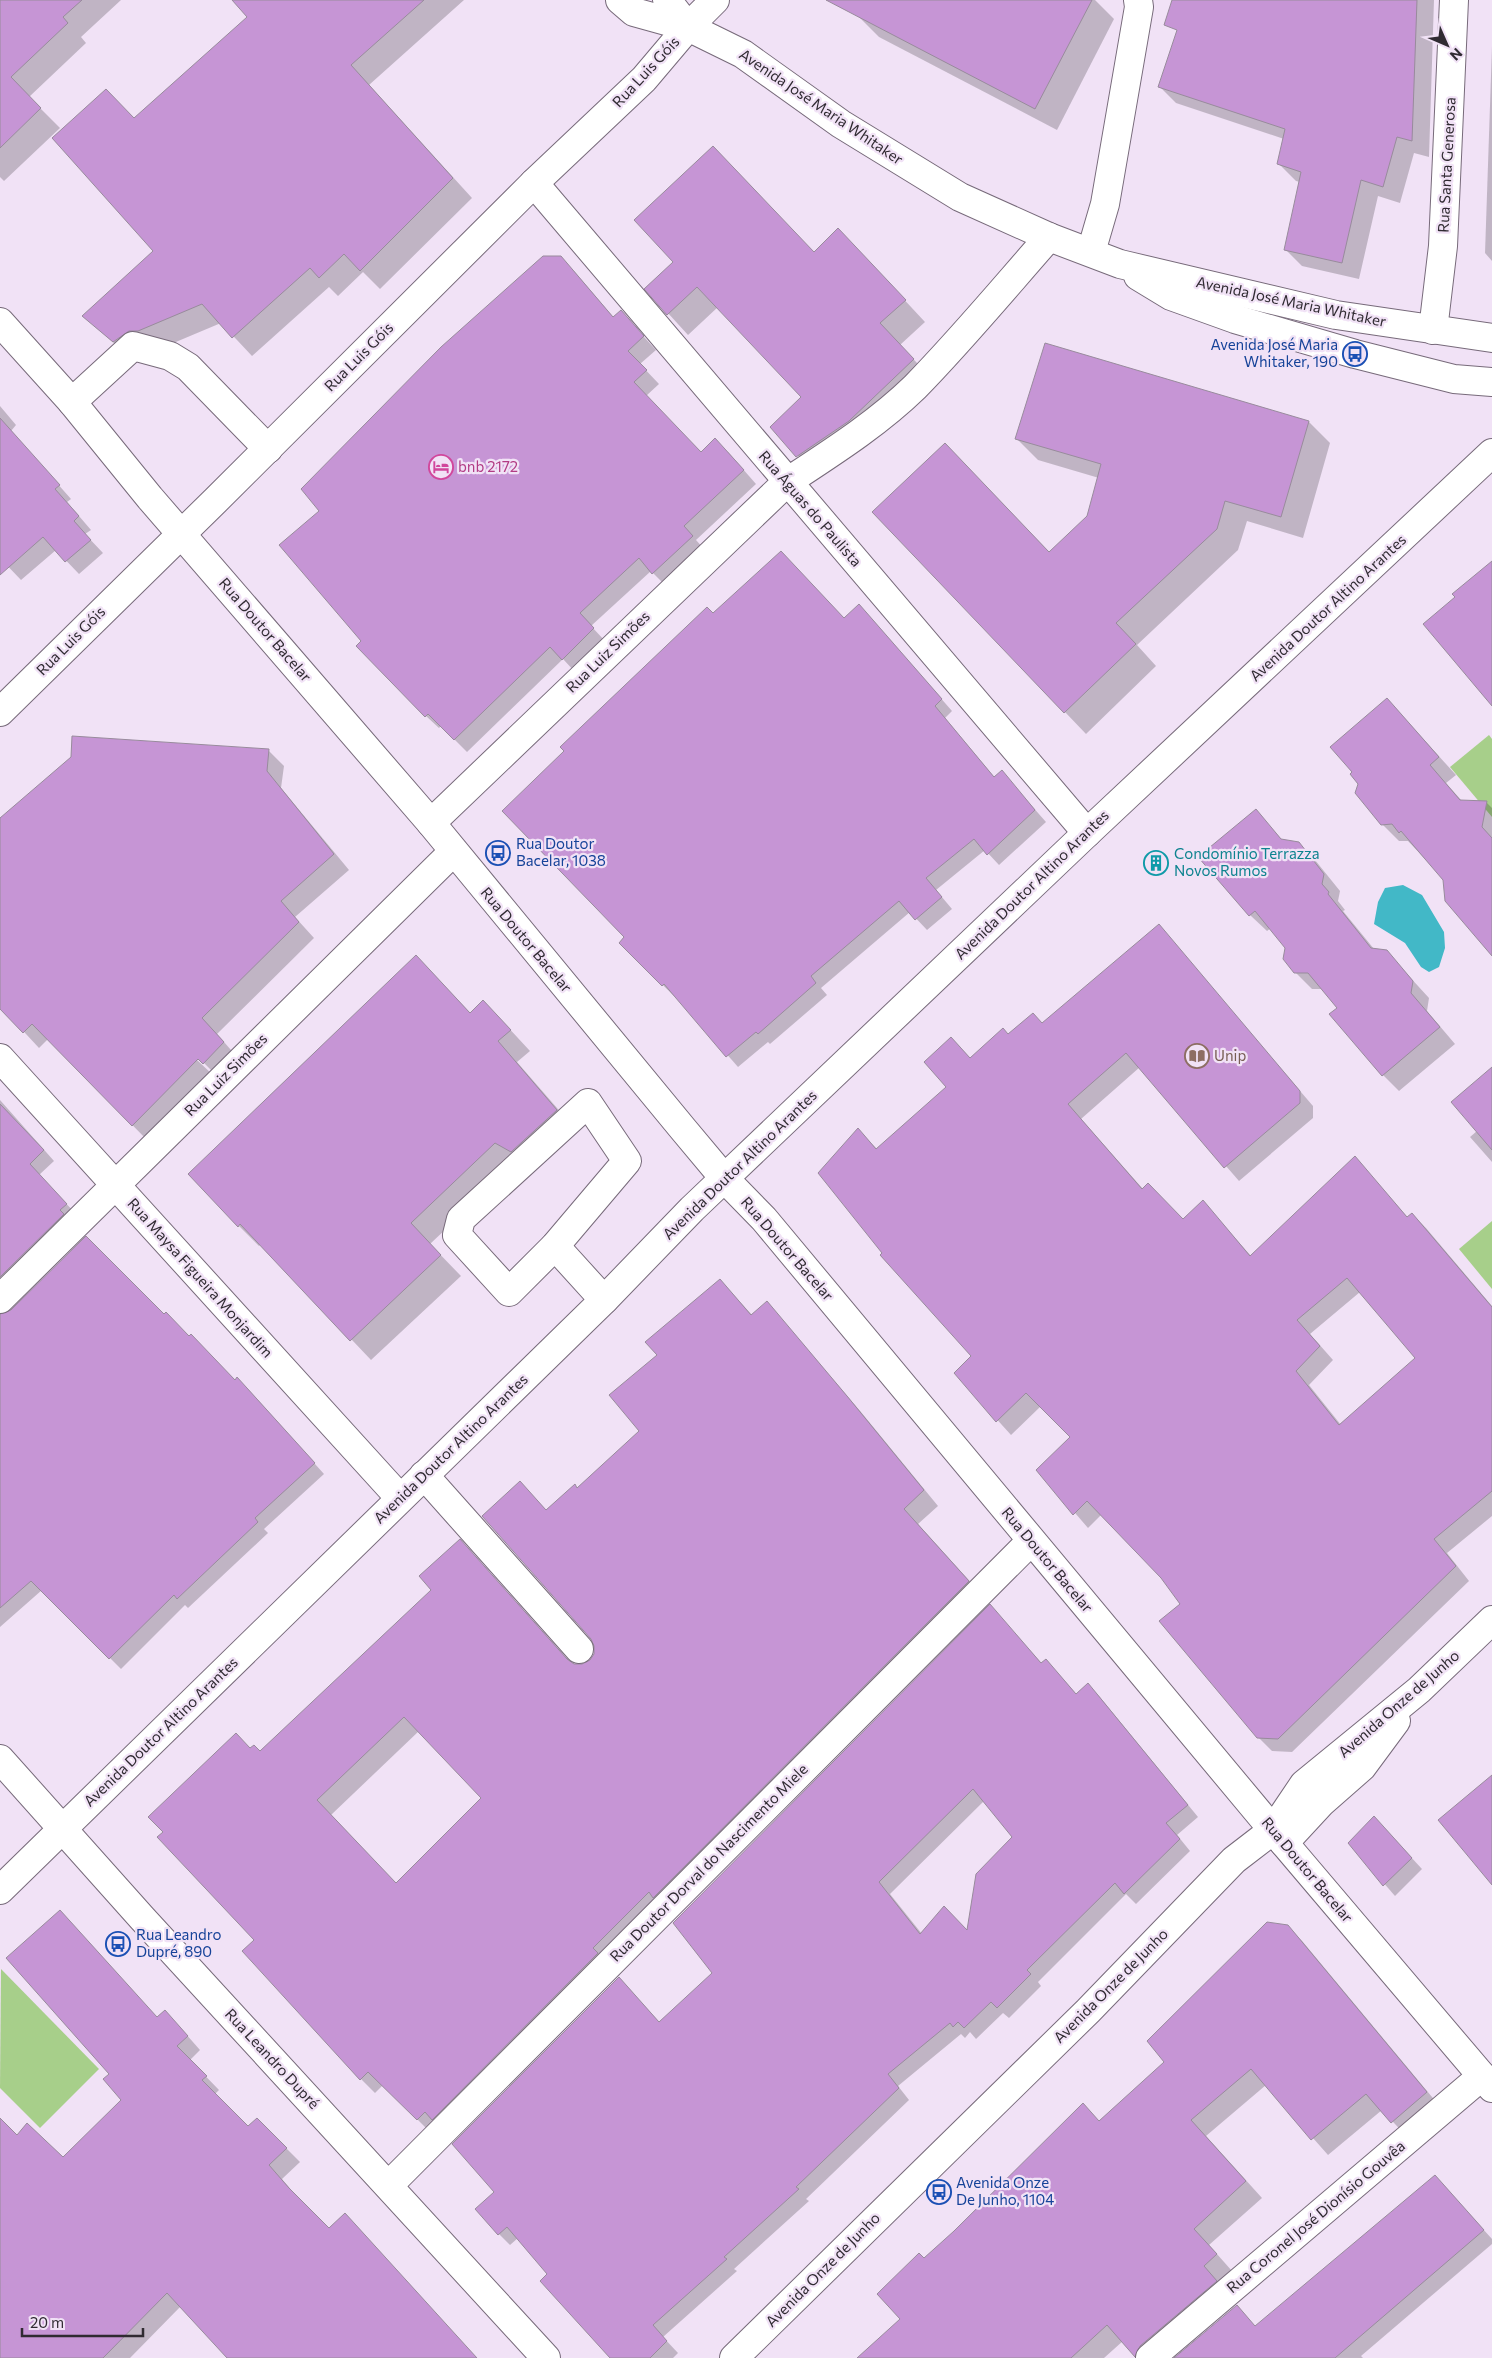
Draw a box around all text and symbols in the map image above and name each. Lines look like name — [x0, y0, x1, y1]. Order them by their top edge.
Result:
north arrow — [1422, 20, 1472, 70]
street label: Rua Luis Góis — [608, 32, 683, 110]
street label: Avenida José Maria Whitaker — [736, 45, 907, 168]
text: N — [1447, 45, 1466, 64]
street label: Rua Santa Generosa — [1433, 97, 1459, 233]
street label: Avenida José Maria Whitaker — [1195, 272, 1388, 330]
street label: Rua Luis Góis — [320, 318, 397, 395]
place label: Avenida José Maria Whitaker, 190 — [1211, 335, 1338, 370]
bus stop icon: Avenida José Maria Whitaker, 190 — [1342, 341, 1368, 367]
street label: Rua Águas do Paulista — [756, 446, 867, 570]
hotel icon: bnb 2172 — [428, 454, 454, 480]
place label: bnb 2172 — [458, 457, 518, 475]
street label: Avenida Doutor Altino Arantes — [1245, 530, 1409, 685]
street label: Rua Doutor Bacelar — [216, 574, 316, 685]
street label: Rua Luis Góis — [32, 602, 109, 679]
street label: Rua Luiz Simões — [562, 607, 653, 696]
street label: Avenida Doutor Altino Arantes — [951, 806, 1112, 963]
place label: Rua Doutor Bacelar, 1038 — [516, 834, 606, 869]
bus stop icon: Rua Doutor Bacelar, 1038 — [485, 840, 511, 866]
place label: Condomínio Terrazza Novos Rumos — [1174, 844, 1320, 879]
building icon: Condomínio Terrazza Novos Rumos — [1143, 850, 1169, 876]
street label: Rua Doutor Bacelar — [478, 883, 576, 996]
street label: Rua Luiz Simões — [180, 1029, 271, 1119]
library icon: Unip — [1184, 1043, 1210, 1069]
place label: Unip — [1214, 1046, 1246, 1064]
street label: Avenida Doutor Altino Arantes — [659, 1086, 820, 1243]
street label: Rua Doutor Bacelar — [738, 1193, 838, 1304]
street label: Rua Maysa Figueira Monjardim — [124, 1194, 277, 1361]
street label: Avenida Doutor Altino Arantes — [370, 1370, 531, 1527]
street label: Rua Doutor Bacelar — [999, 1503, 1097, 1616]
street label: Avenida Onze de Junho — [1334, 1646, 1463, 1761]
street label: Avenida Doutor Altino Arantes — [80, 1653, 241, 1810]
street label: Rua Doutor Dorval do Nascimento Miele — [606, 1760, 811, 1965]
street label: Rua Doutor Bacelar — [1259, 1813, 1357, 1926]
street label: Avenida Onze de Junho — [1049, 1924, 1171, 2046]
place label: Rua Leandro Dupré, 890 — [136, 1925, 221, 1960]
bus stop icon: Rua Leandro Dupré, 890 — [105, 1931, 131, 1957]
street label: Rua Leandro Dupré — [222, 2005, 324, 2112]
street label: Rua Coronel José Dionísio Gouvêa — [1223, 2136, 1408, 2296]
place label: Avenida Onze De Junho, 1104 — [956, 2173, 1054, 2208]
bus stop icon: Avenida Onze De Junho, 1104 — [926, 2179, 952, 2205]
street label: Avenida Onze de Junho — [761, 2208, 883, 2330]
scale bar — [22, 2306, 144, 2338]
text: 20 m — [30, 2313, 64, 2331]

